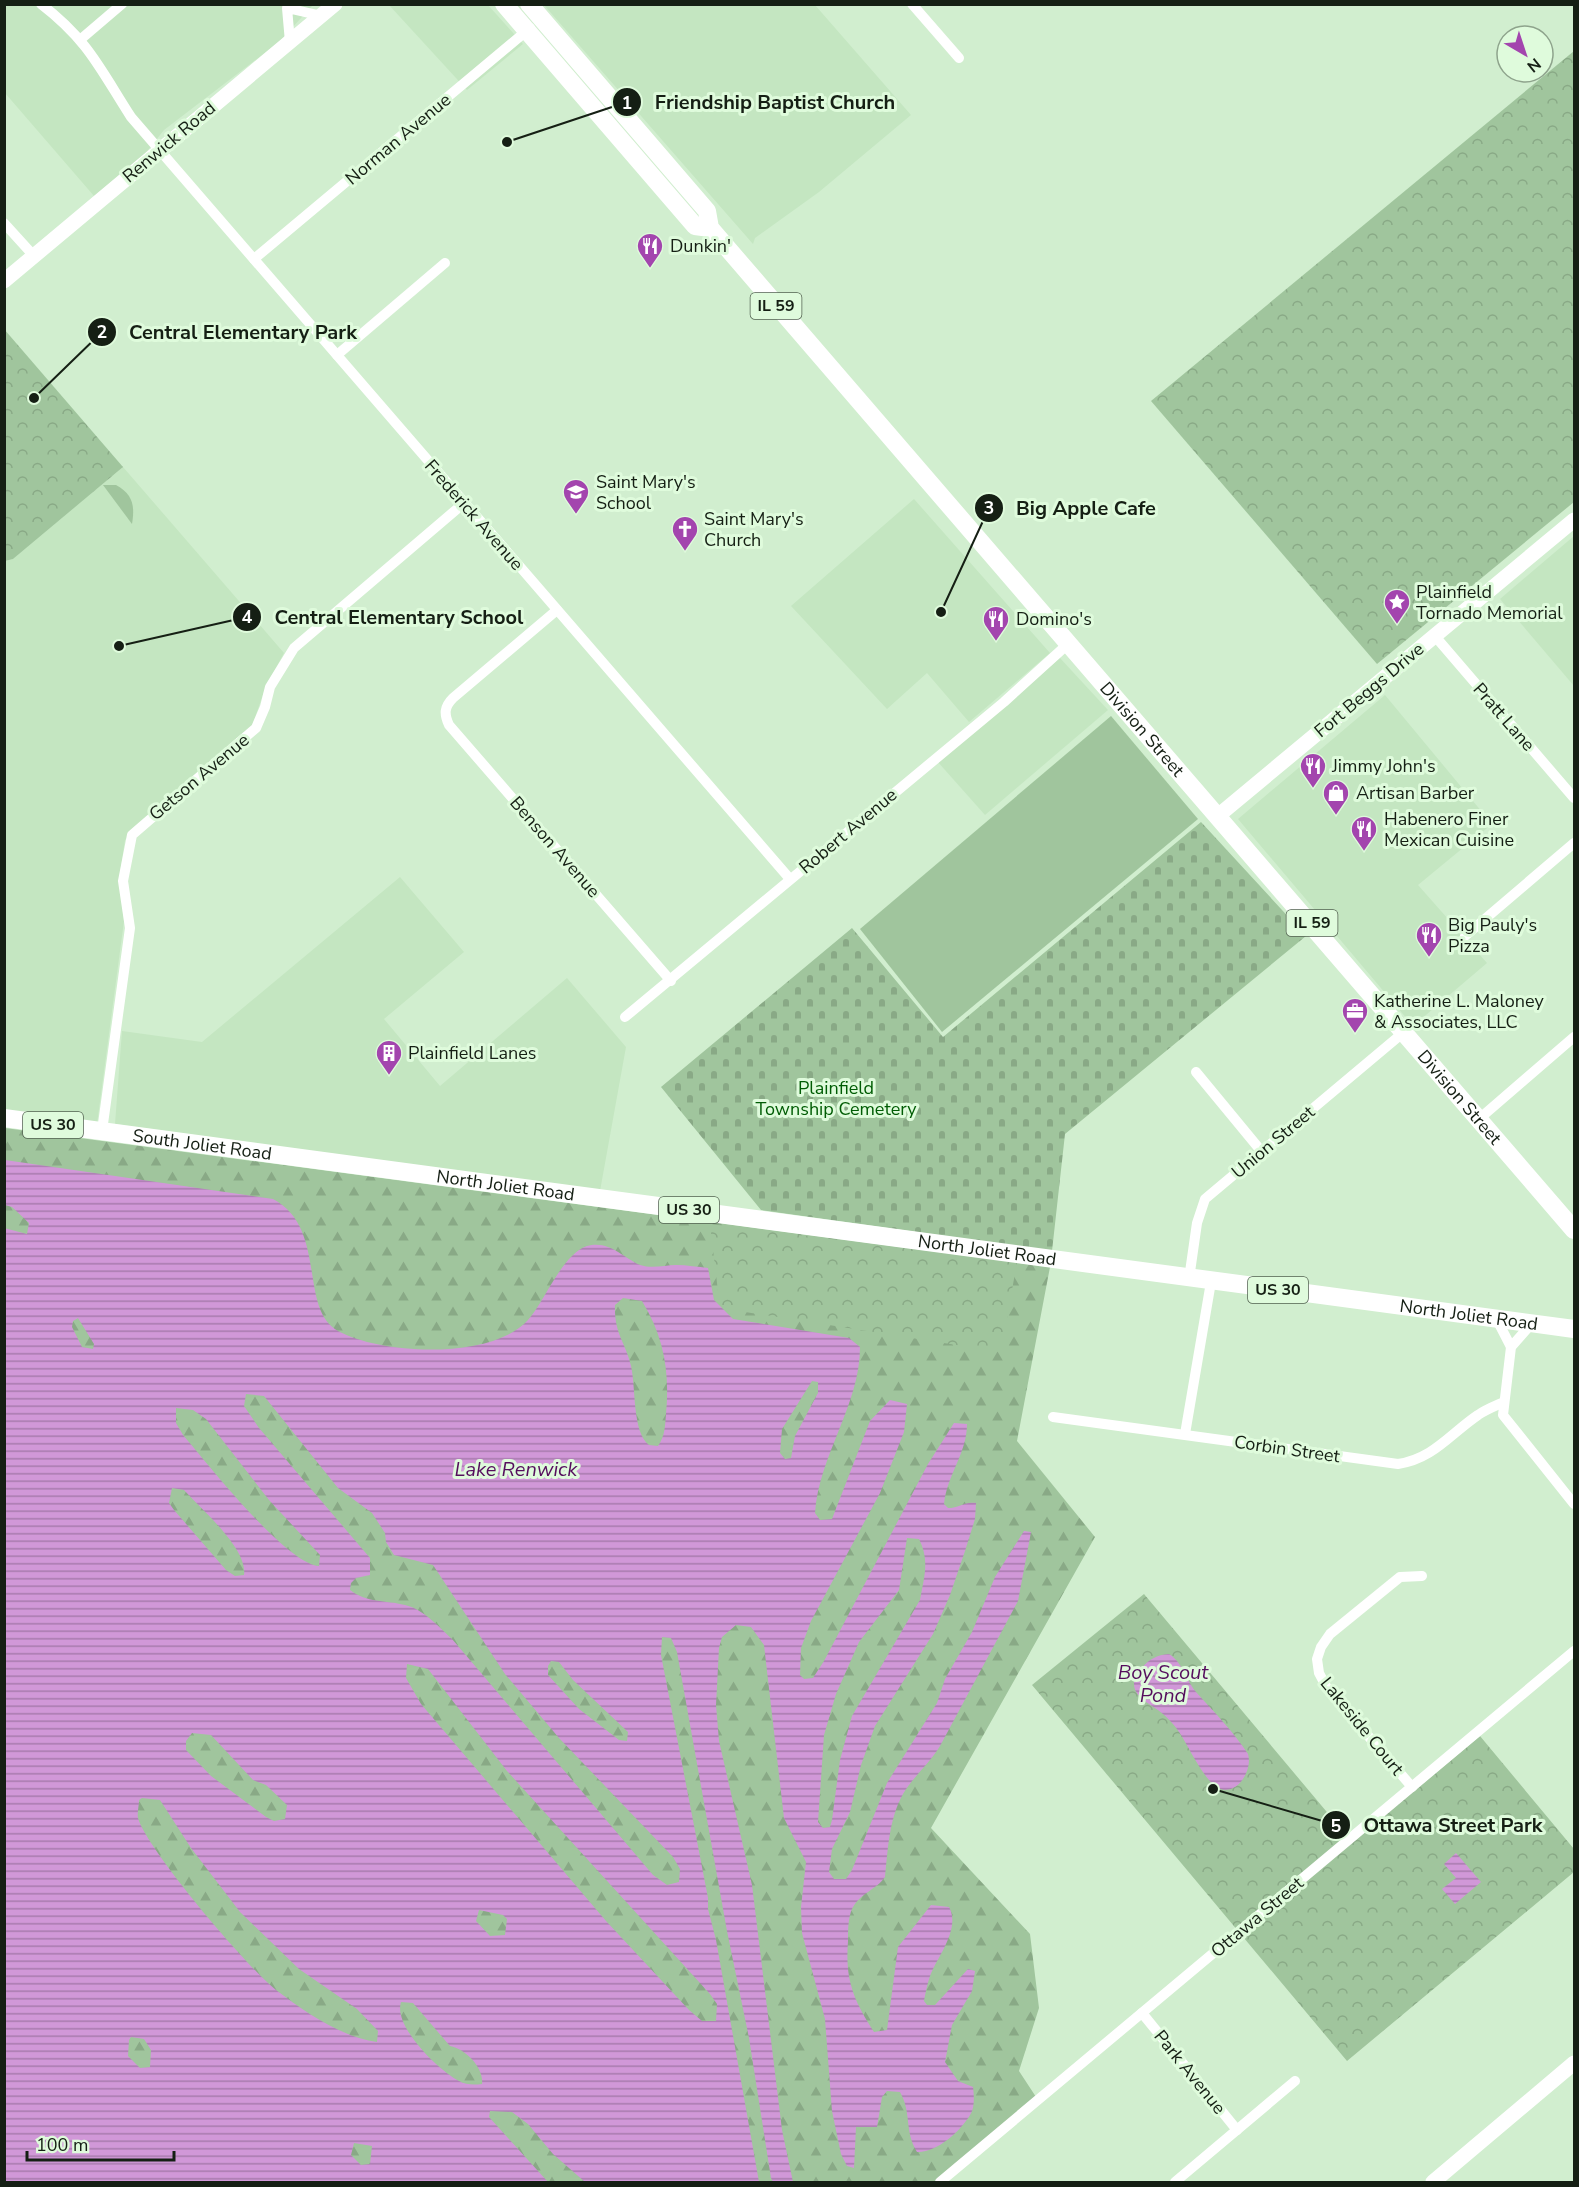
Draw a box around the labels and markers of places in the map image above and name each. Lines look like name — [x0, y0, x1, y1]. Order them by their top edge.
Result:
callout: Friendship Baptist Church — [612, 83, 907, 121]
restaurant icon: Dunkin' — [635, 231, 665, 269]
place label: Dunkin' — [670, 234, 731, 258]
callout: Central Elementary Park — [87, 313, 369, 351]
place label: Saint Mary's School — [596, 470, 696, 515]
school or university icon: Saint Mary's School — [561, 477, 591, 515]
callout: Big Apple Cafe — [974, 489, 1168, 527]
place label: Saint Mary's Church — [704, 507, 804, 552]
church icon: Saint Mary's Church — [670, 514, 700, 552]
place label: Plainfield Tornado Memorial — [1416, 580, 1563, 625]
place icon: Plainfield Tornado Memorial — [1382, 587, 1412, 625]
callout: Central Elementary School — [232, 598, 535, 636]
restaurant icon: Domino's — [981, 604, 1011, 642]
place label: Domino's — [1016, 607, 1092, 631]
restaurant icon: Jimmy John's — [1298, 751, 1328, 789]
place label: Jimmy John's — [1331, 754, 1436, 778]
shop icon: Artisan Barber — [1321, 778, 1351, 816]
place label: Artisan Barber — [1356, 781, 1475, 805]
place label: Habenero Finer Mexican Cuisine — [1384, 807, 1514, 852]
restaurant icon: Habenero Finer Mexican Cuisine — [1349, 814, 1379, 852]
place label: Big Pauly's Pizza — [1448, 913, 1537, 958]
restaurant icon: Big Pauly's Pizza — [1414, 920, 1444, 958]
place label: Katherine L. Maloney & Associates, LLC — [1374, 989, 1545, 1034]
office icon: Katherine L. Maloney & Associates, LLC — [1340, 996, 1370, 1034]
building icon: Plainfield Lanes — [374, 1038, 404, 1076]
place label: Plainfield Lanes — [408, 1041, 536, 1065]
callout: Ottawa Street Park — [1321, 1806, 1554, 1844]

